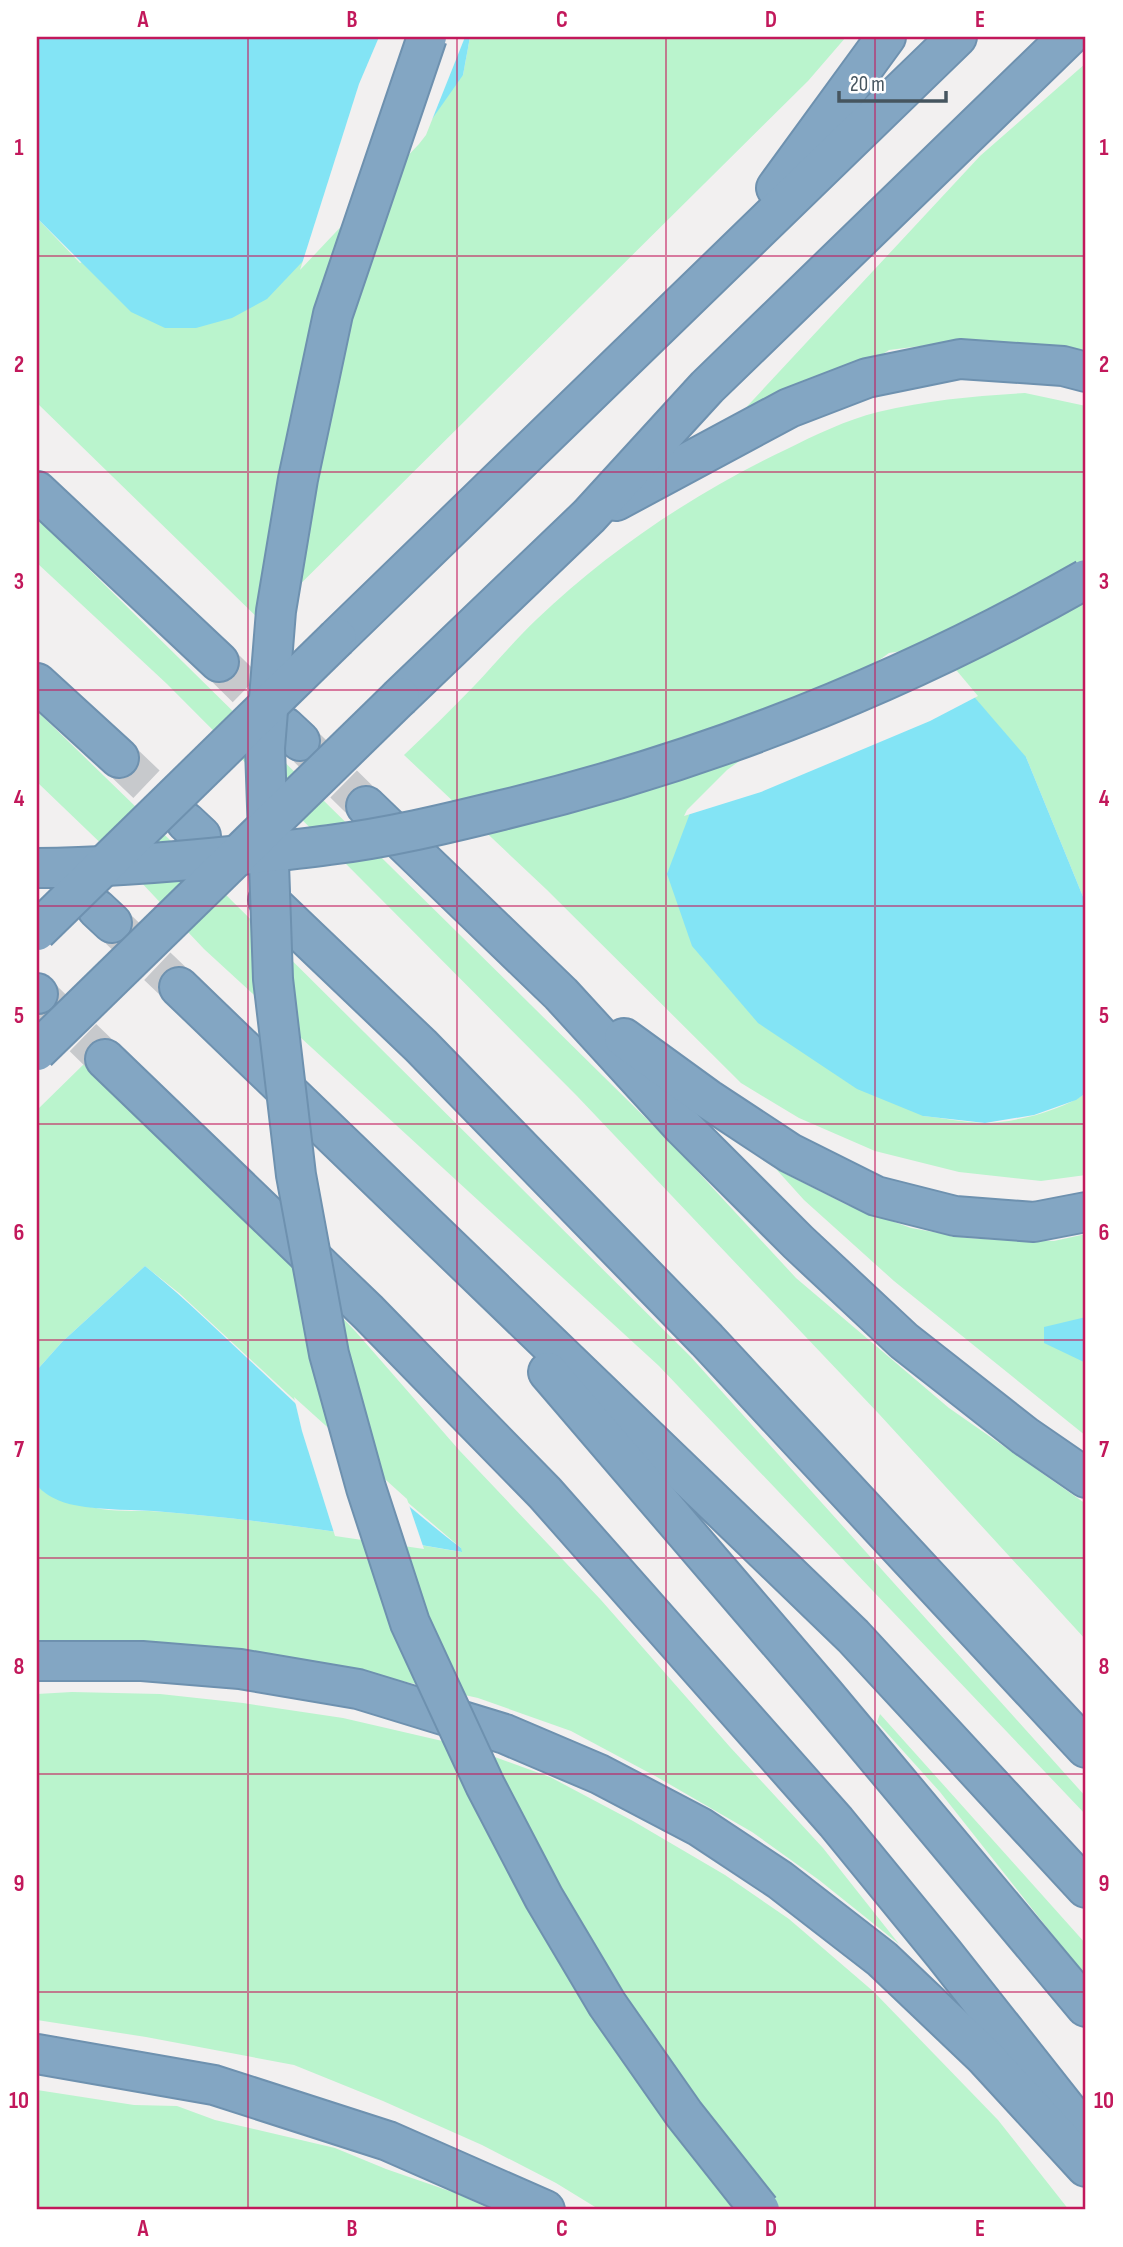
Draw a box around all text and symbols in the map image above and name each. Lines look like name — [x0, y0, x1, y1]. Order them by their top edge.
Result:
text: A — [137, 6, 150, 34]
text: B — [347, 6, 358, 34]
text: C — [556, 6, 568, 34]
text: D — [765, 6, 777, 34]
text: E — [975, 6, 985, 34]
scale bar — [839, 60, 946, 104]
text: 20 m — [850, 72, 885, 97]
text: 1 — [14, 134, 24, 162]
text: 1 — [1099, 134, 1109, 162]
text: 2 — [14, 351, 24, 379]
text: 2 — [1099, 351, 1109, 379]
text: 3 — [14, 568, 24, 596]
text: 3 — [1099, 568, 1109, 596]
text: 4 — [14, 785, 25, 813]
text: 4 — [1099, 785, 1110, 813]
text: 5 — [14, 1002, 24, 1030]
text: 5 — [1099, 1002, 1109, 1030]
text: 6 — [14, 1219, 24, 1247]
text: 6 — [1099, 1219, 1109, 1247]
text: 7 — [14, 1436, 24, 1464]
text: 7 — [1099, 1436, 1109, 1464]
text: 8 — [14, 1653, 25, 1681]
text: 8 — [1099, 1653, 1110, 1681]
text: 9 — [14, 1870, 24, 1898]
text: 9 — [1099, 1870, 1109, 1898]
text: 10 — [9, 2087, 29, 2115]
text: 10 — [1094, 2087, 1114, 2115]
text: A — [137, 2215, 150, 2243]
text: B — [347, 2215, 358, 2243]
text: C — [556, 2215, 568, 2243]
text: D — [765, 2215, 777, 2243]
text: E — [975, 2215, 985, 2243]

